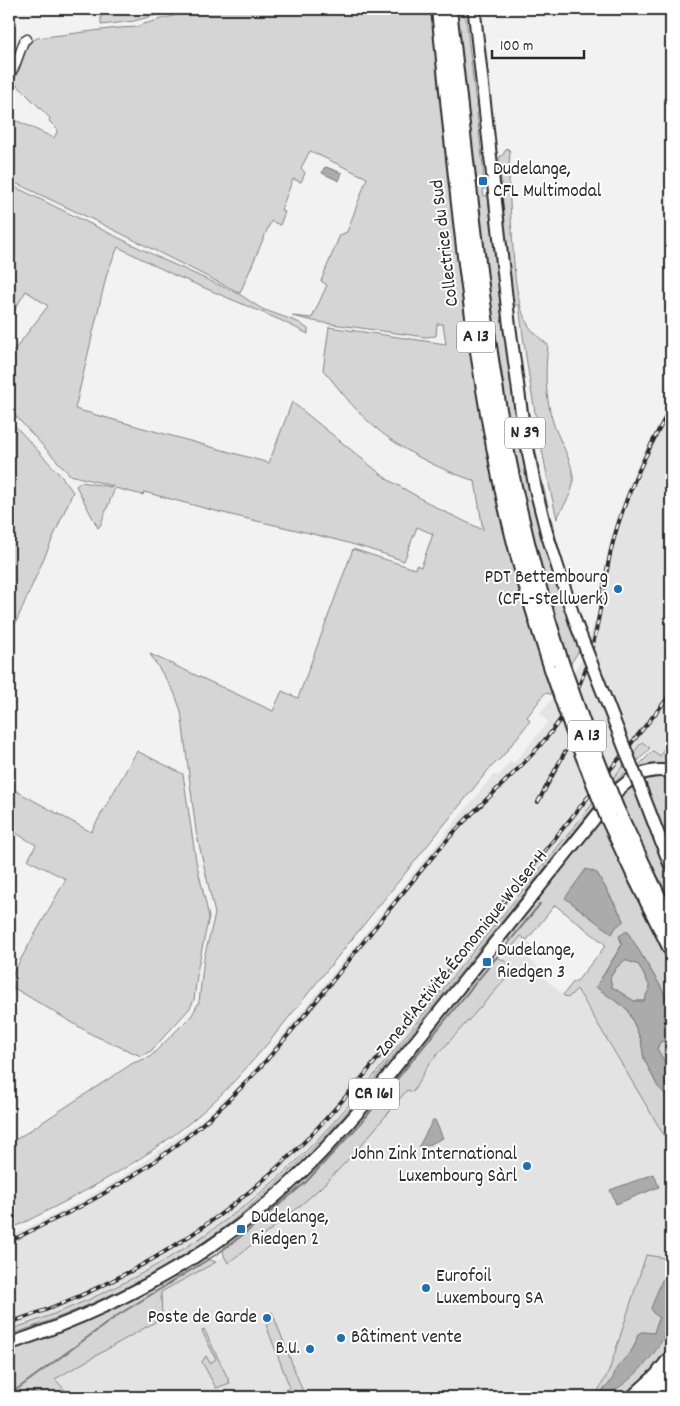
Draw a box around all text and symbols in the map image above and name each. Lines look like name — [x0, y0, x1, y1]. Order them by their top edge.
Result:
scale bar — [492, 28, 585, 60]
text: 100 m — [500, 36, 533, 58]
place label: Dudelange, CFL Multimodal — [493, 157, 602, 206]
marker: Dudelange, CFL Multimodal — [477, 175, 489, 187]
street label: Collectrice du Sud — [425, 178, 467, 308]
road number: A 13 — [457, 322, 495, 352]
road number: N 39 — [505, 418, 545, 448]
place label: PDT Bettembourg (CFL-Stellwerk) — [485, 565, 608, 614]
marker: PDT Bettembourg (CFL-Stellwerk) — [612, 583, 624, 595]
road number: A 13 — [568, 720, 606, 751]
street label: Zone d'Activité Économique Wolser H — [371, 845, 555, 1063]
place label: Dudelange, Riedgen 3 — [497, 938, 575, 987]
marker: Dudelange, Riedgen 3 — [481, 956, 493, 968]
road number: CR 161 — [349, 1078, 399, 1110]
place label: John Zink International Luxembourg Sàrl — [351, 1142, 517, 1191]
marker: John Zink International Luxembourg Sàrl — [521, 1160, 533, 1172]
place label: Dudelange, Riedgen 2 — [251, 1205, 329, 1254]
marker: Dudelange, Riedgen 2 — [235, 1223, 247, 1235]
place label: Eurofoil Luxembourg SA — [436, 1264, 544, 1313]
marker: Eurofoil Luxembourg SA — [420, 1282, 432, 1294]
place label: Poste de Garde — [148, 1305, 257, 1332]
marker: Poste de Garde — [261, 1312, 273, 1324]
place label: Bâtiment vente — [351, 1325, 462, 1352]
marker: Bâtiment vente — [335, 1332, 347, 1344]
place label: B.U. — [276, 1336, 300, 1363]
marker: B.U. — [304, 1343, 316, 1355]

